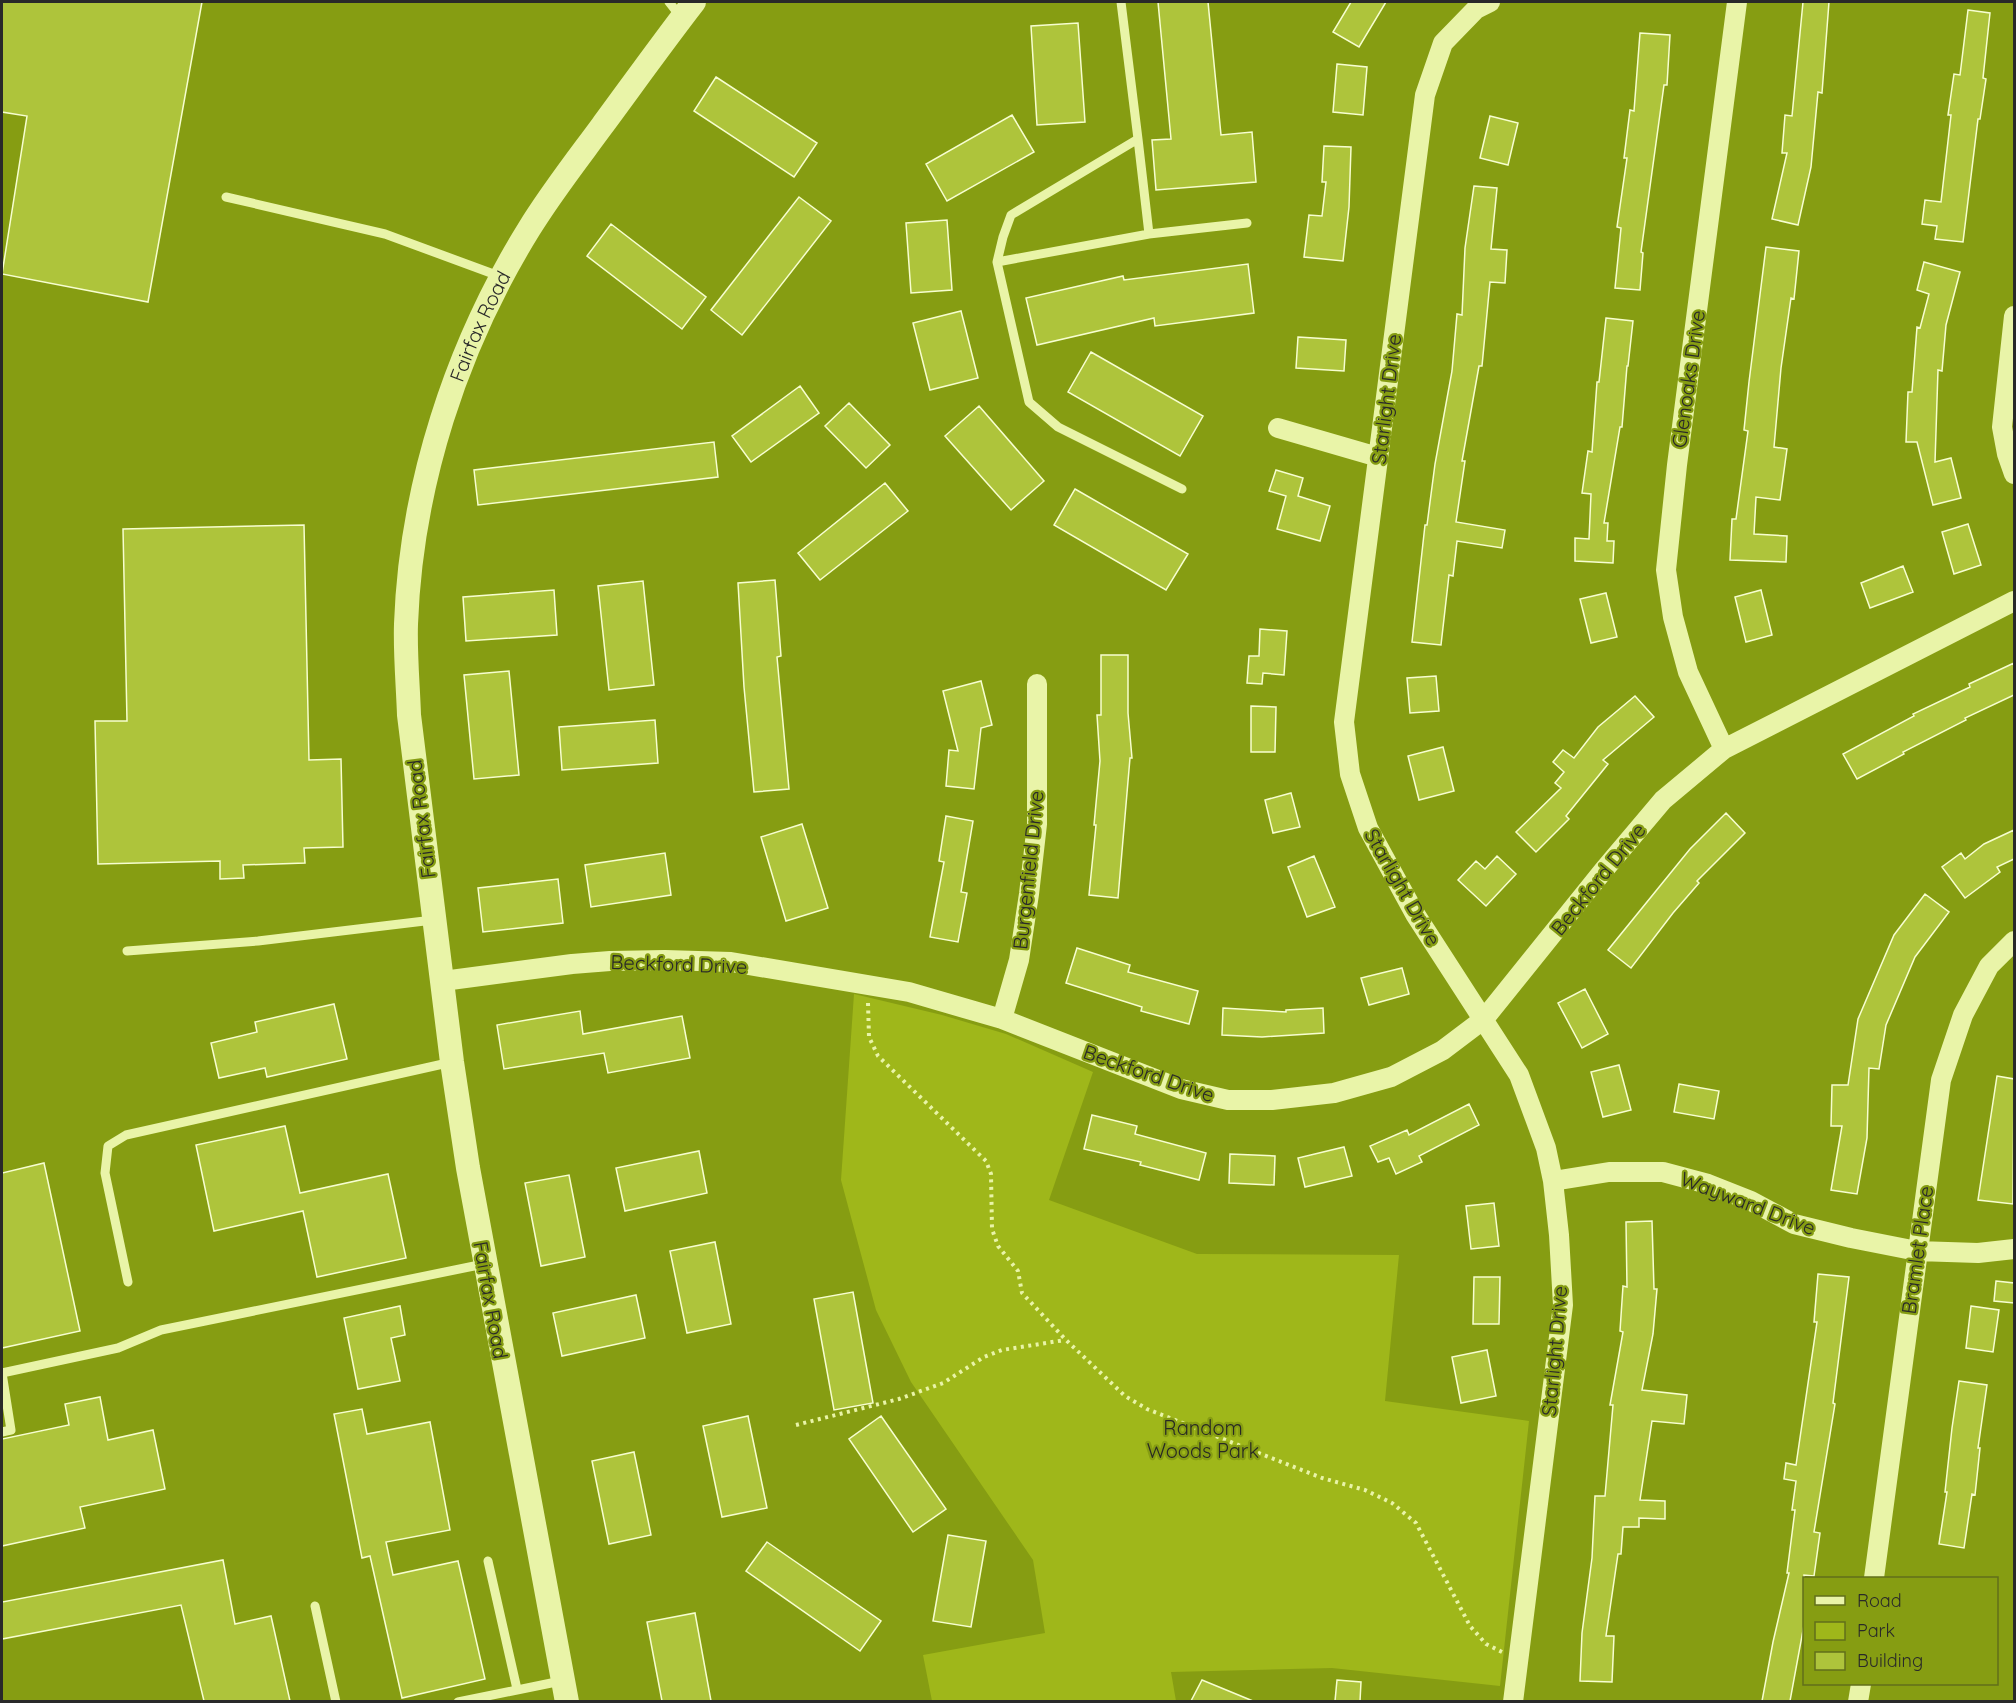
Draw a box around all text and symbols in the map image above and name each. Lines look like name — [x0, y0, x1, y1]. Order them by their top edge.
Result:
street label: Fairfax Road — [443, 266, 515, 385]
street label: Glenoaks Drive — [1666, 308, 1710, 450]
street label: Starlight Drive — [1366, 332, 1406, 466]
street label: Fairfax Road — [401, 758, 441, 880]
street label: Burgenfield Drive — [1007, 789, 1049, 951]
street label: Beckford Drive — [1545, 818, 1651, 940]
street label: Starlight Drive — [1359, 824, 1447, 950]
street label: Beckford Drive — [610, 949, 748, 979]
street label: Beckford Drive — [1080, 1039, 1218, 1107]
street label: Wayward Drive — [1677, 1166, 1819, 1240]
street label: Bramlet Place — [1896, 1184, 1938, 1316]
street label: Fairfax Road — [468, 1239, 514, 1361]
street label: Starlight Drive — [1536, 1285, 1572, 1417]
park label: Random Woods Park — [1147, 1415, 1259, 1463]
legend — [1803, 1577, 1998, 1685]
text: Road — [1857, 1589, 1902, 1612]
text: Park — [1857, 1619, 1895, 1642]
text: Building — [1857, 1649, 1923, 1672]

